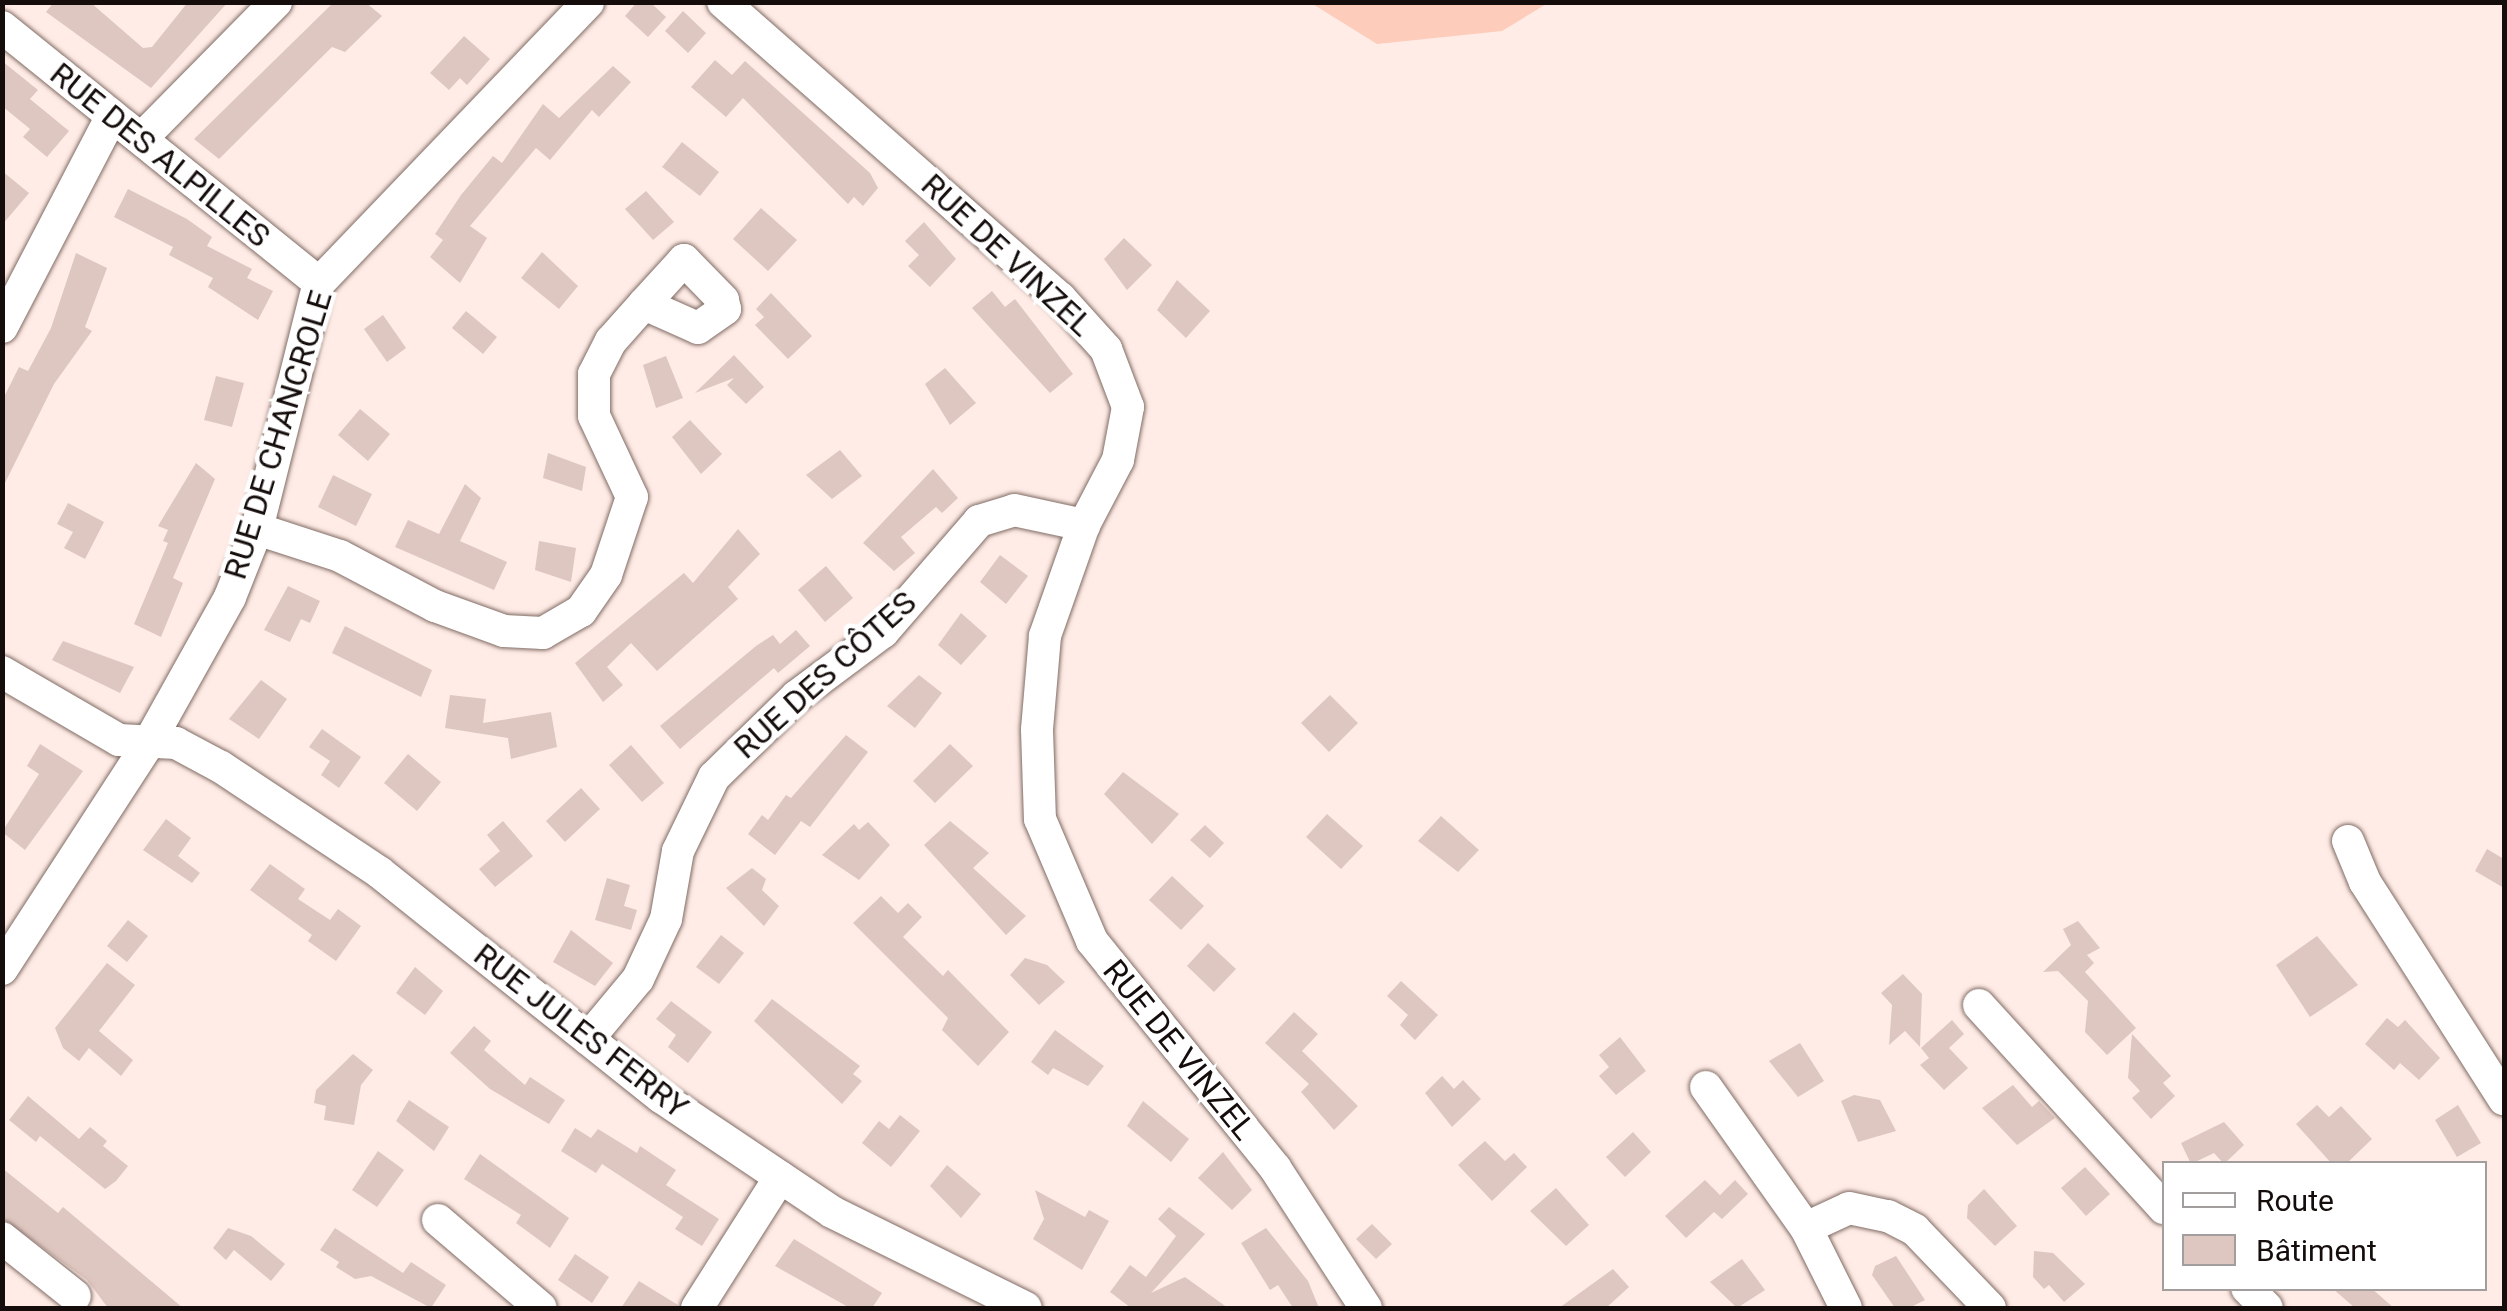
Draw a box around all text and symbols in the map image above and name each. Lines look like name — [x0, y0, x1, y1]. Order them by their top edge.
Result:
street label: RUE DES ALPILLES — [42, 55, 278, 255]
street label: RUE DE VINZEL — [913, 166, 1101, 344]
street label: RUE DE CHANCROLE — [216, 286, 340, 584]
street label: RUE DES CÔTES — [726, 583, 924, 767]
street label: RUE JULES FERRY — [466, 935, 696, 1127]
street label: RUE DE VINZEL — [1095, 952, 1263, 1148]
legend — [2162, 1161, 2487, 1291]
text: Route — [2256, 1183, 2334, 1218]
text: Bâtiment — [2256, 1233, 2377, 1268]

